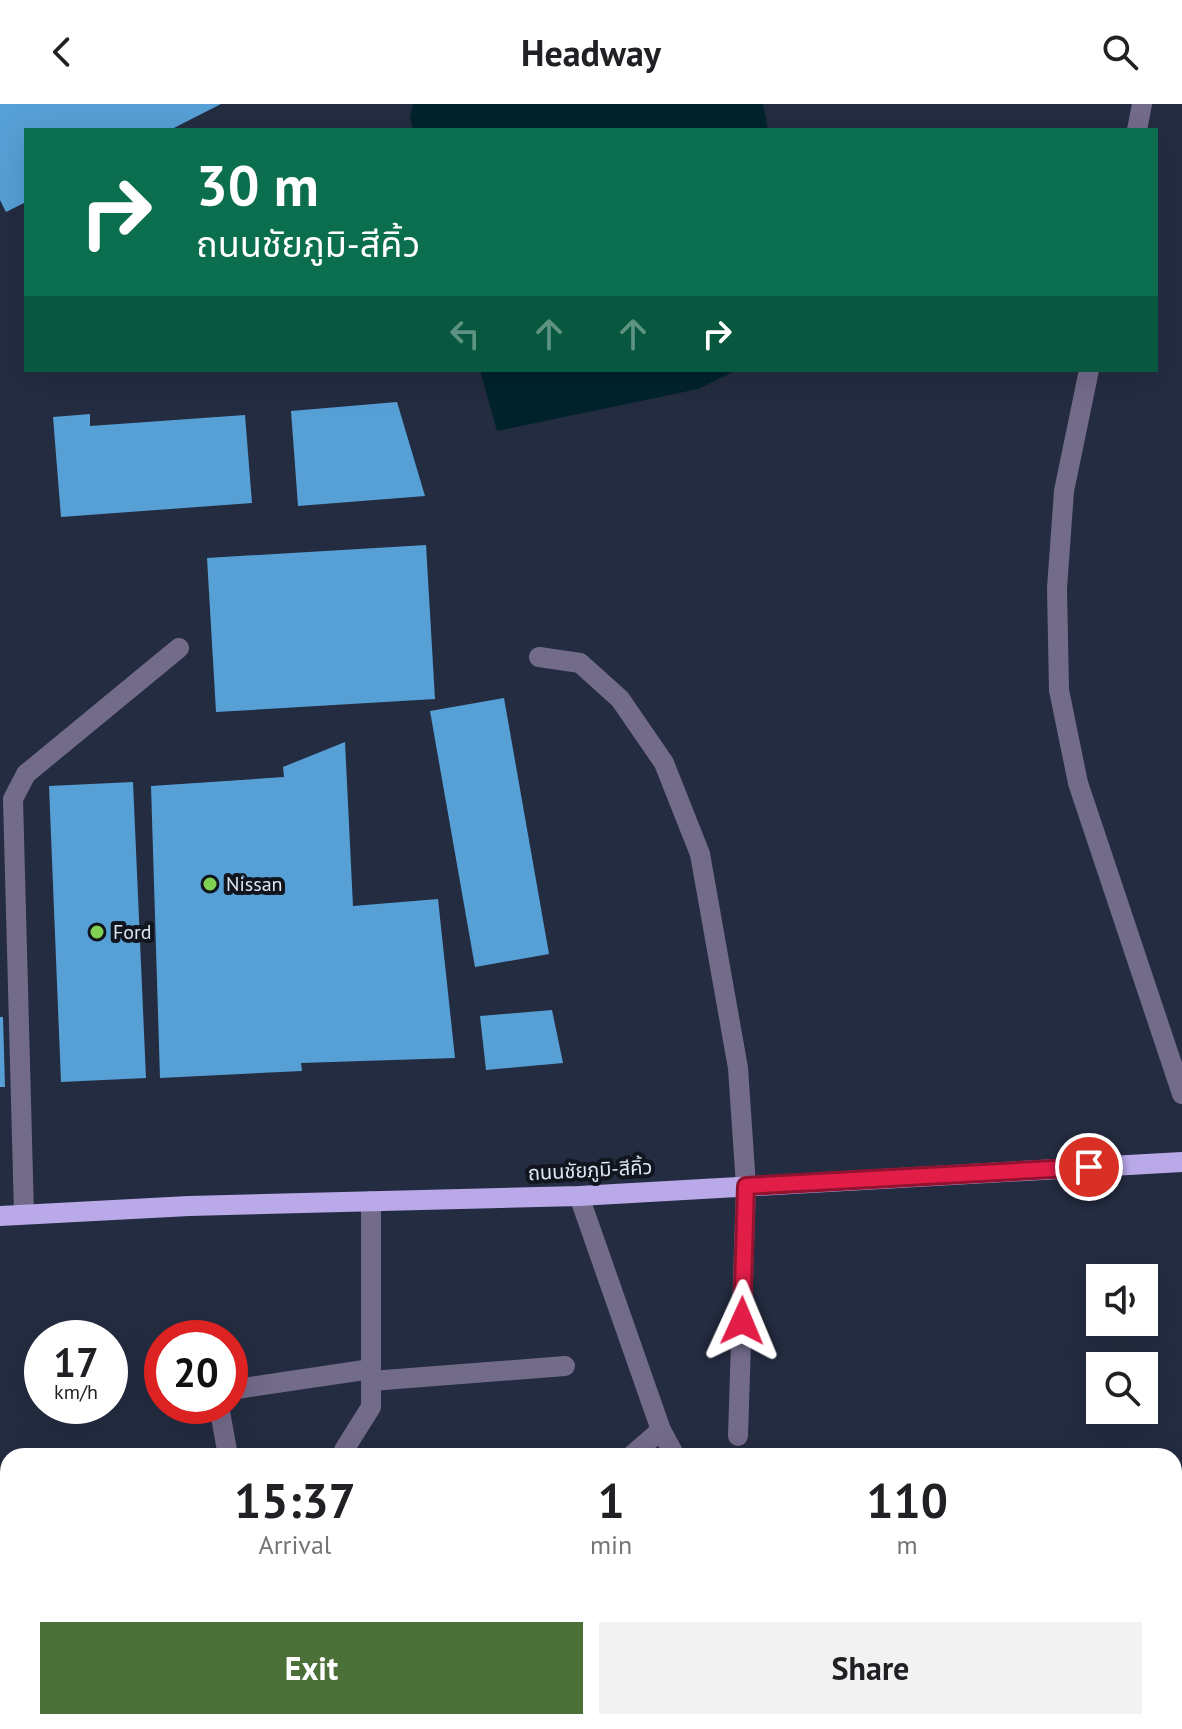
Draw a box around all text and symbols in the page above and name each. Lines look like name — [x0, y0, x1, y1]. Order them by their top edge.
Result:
text: Headway — [521, 29, 661, 76]
icon: back — [40, 30, 84, 74]
icon: search — [1098, 30, 1142, 74]
text: 30 m — [196, 149, 319, 221]
icon: right — [64, 160, 168, 264]
text: ถนนชัยภูมิ-สีคิ้ว — [196, 220, 420, 267]
icon: left — [443, 312, 487, 356]
icon: ahead — [527, 312, 571, 356]
icon: ahead — [611, 312, 655, 356]
icon: right — [695, 312, 739, 356]
place label: Nissan — [226, 871, 283, 897]
marker: Nissan — [201, 875, 219, 893]
place label: Ford — [113, 919, 152, 945]
marker: Ford — [88, 923, 106, 941]
pin — [1055, 1133, 1123, 1201]
icon: arrive — [1067, 1145, 1111, 1189]
street label: ถนนชัยภูมิ-สีคิ้ว — [527, 1154, 653, 1186]
map controls — [1086, 1264, 1158, 1424]
button: sound — [1086, 1264, 1158, 1336]
position arrow — [700, 1279, 784, 1363]
speed limit sign: 20 — [144, 1320, 248, 1424]
text: 17 — [53, 1336, 99, 1388]
button: search — [1086, 1352, 1158, 1424]
text: km/h — [54, 1379, 98, 1405]
text: 15:37 — [234, 1469, 356, 1531]
text: 1 — [597, 1469, 625, 1531]
text: 110 — [866, 1469, 948, 1531]
text: Arrival — [259, 1528, 331, 1561]
text: min — [590, 1528, 632, 1561]
text: m — [897, 1528, 918, 1561]
button: Exit — [40, 1622, 583, 1714]
button: Share — [599, 1622, 1142, 1714]

